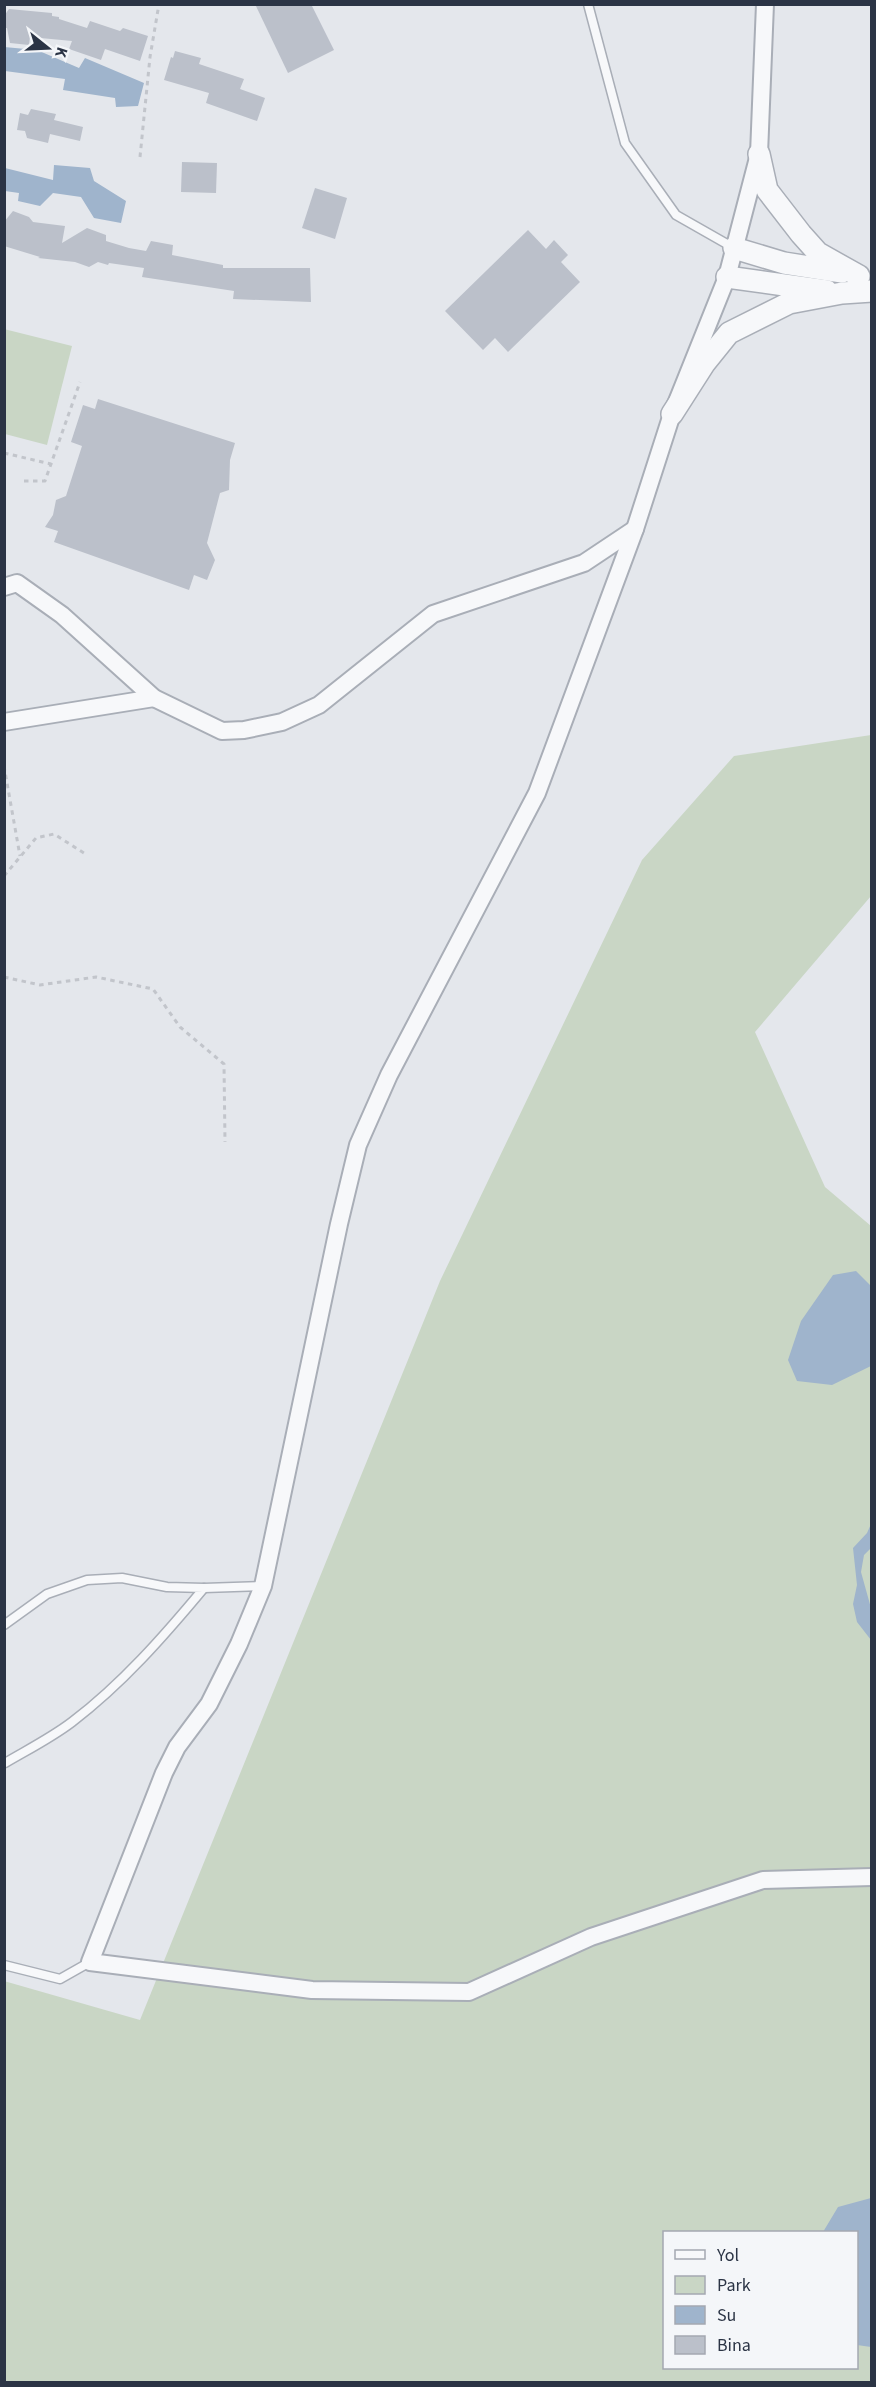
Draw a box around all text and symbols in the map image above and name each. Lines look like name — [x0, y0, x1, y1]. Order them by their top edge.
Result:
north arrow — [18, 18, 78, 78]
text: K — [49, 44, 73, 61]
legend — [663, 2231, 858, 2369]
text: Yol — [716, 2243, 739, 2268]
text: Park — [717, 2273, 751, 2298]
text: Su — [717, 2303, 736, 2328]
text: Bina — [717, 2333, 751, 2358]

